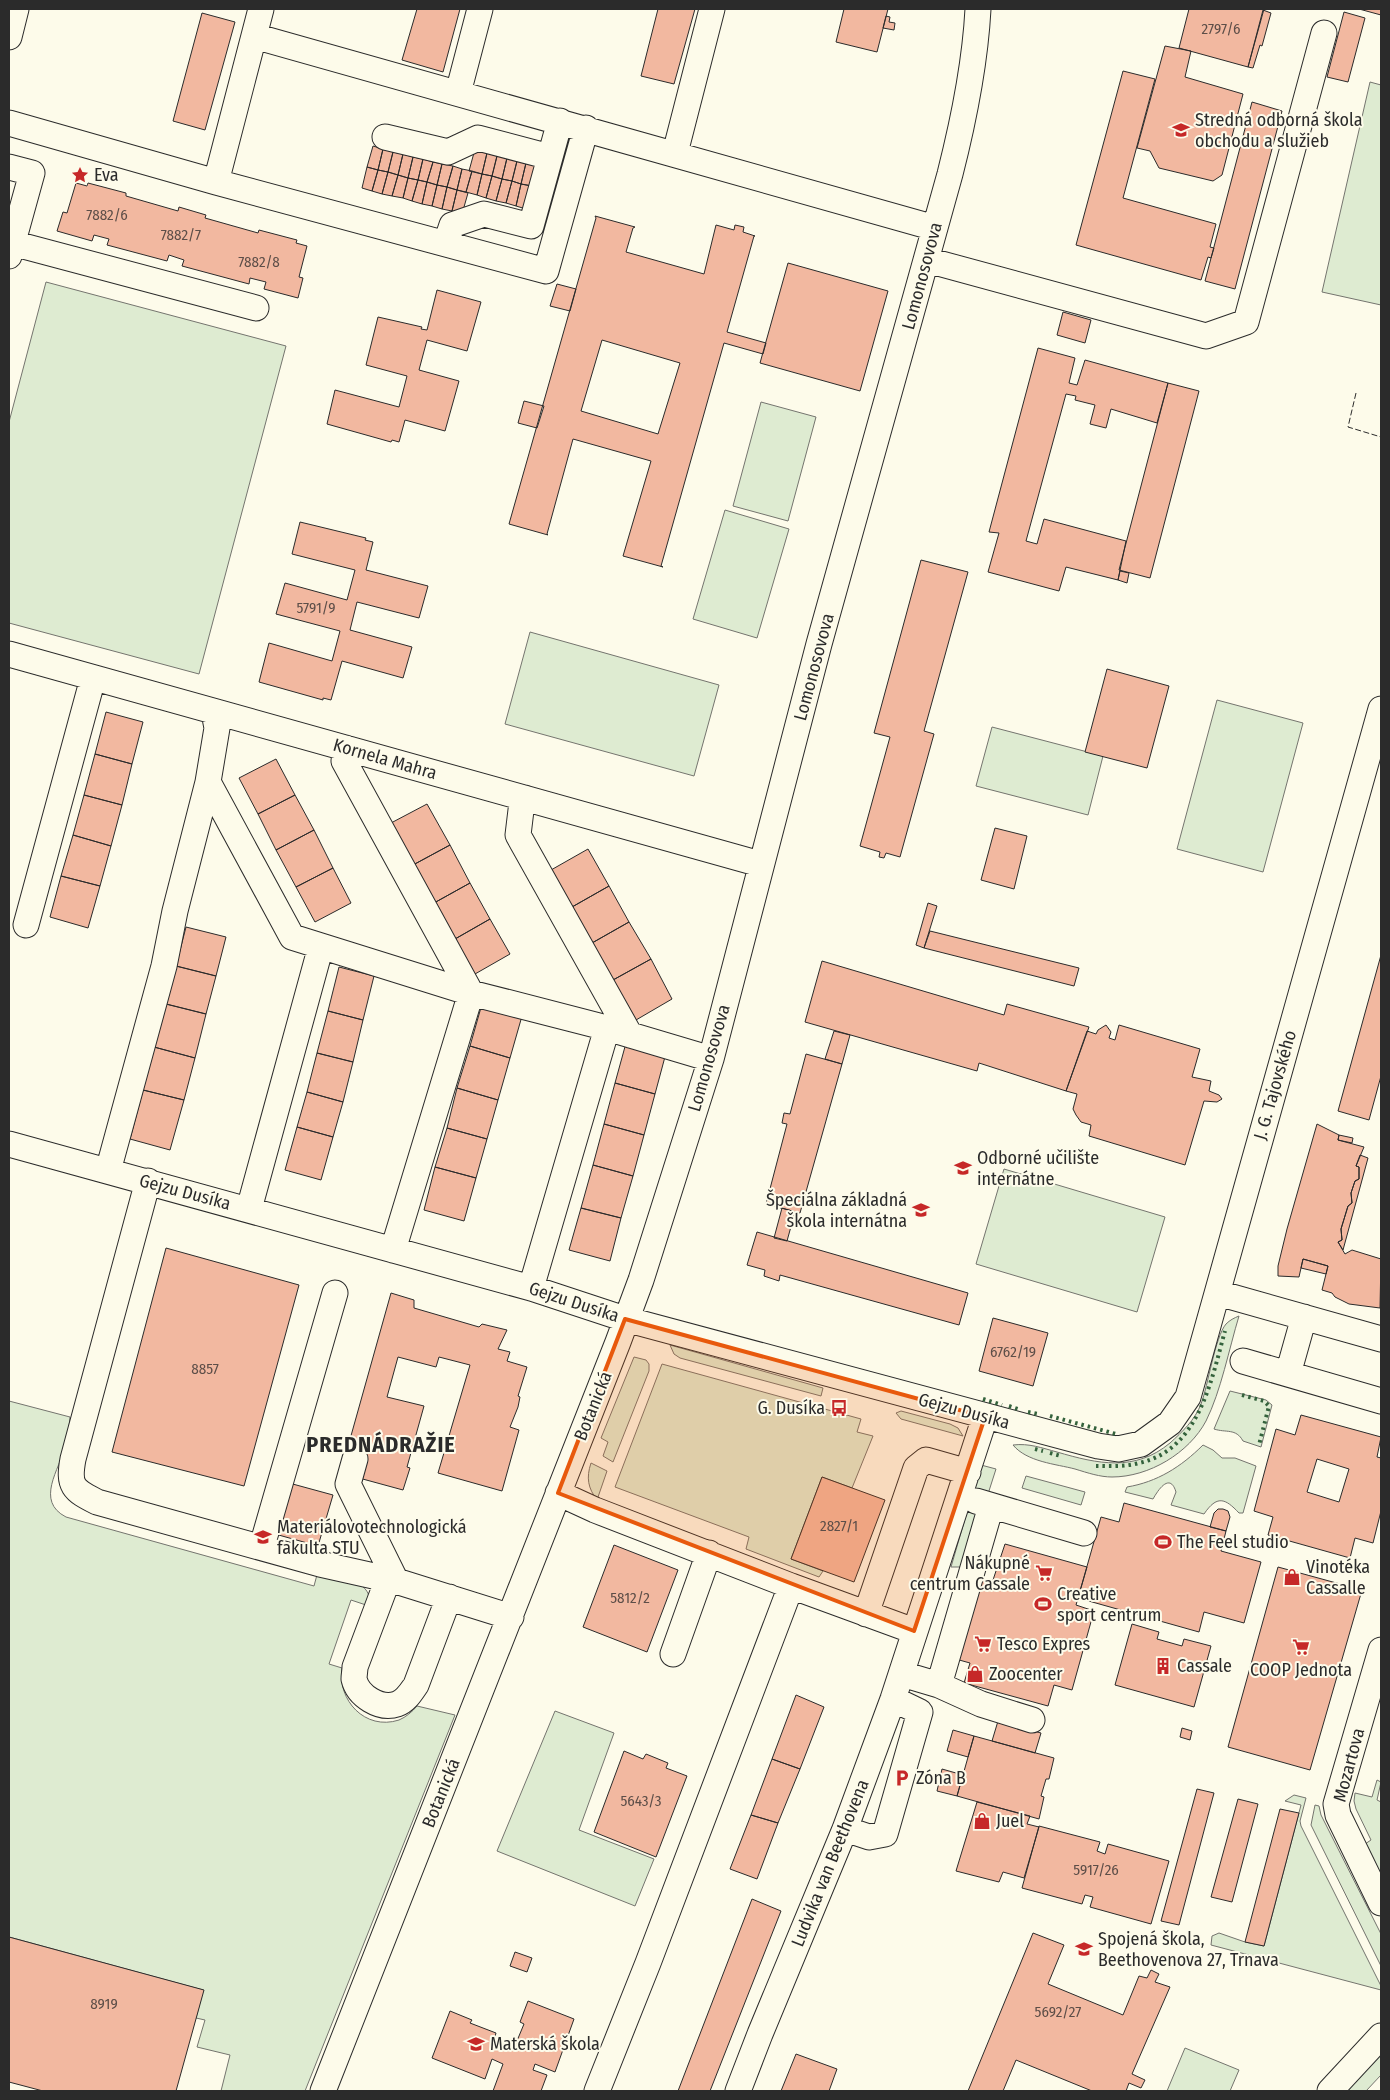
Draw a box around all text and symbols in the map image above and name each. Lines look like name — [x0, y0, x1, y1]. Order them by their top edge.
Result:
house number: 2797/6 — [1202, 20, 1240, 38]
place label: Stredná odborná škola obchodu a služieb — [1195, 109, 1363, 152]
school or university icon: Stredná odborná škola obchodu a služieb — [1171, 120, 1191, 140]
place label: Eva — [94, 164, 119, 186]
place icon: Eva — [70, 165, 90, 185]
house number: 7882/6 — [86, 206, 128, 224]
street label: Lomonosovova — [897, 220, 947, 332]
house number: 7882/7 — [161, 226, 201, 244]
house number: 7882/8 — [238, 253, 280, 271]
house number: 5791/9 — [296, 599, 336, 617]
street label: Lomonosovova — [789, 611, 839, 723]
street label: Kornela Mahra — [331, 734, 440, 784]
street label: Lomonosovova — [683, 1002, 735, 1114]
street label: J. G. Tajovského — [1249, 1028, 1301, 1142]
place label: Odborné učilište internátne — [977, 1147, 1099, 1190]
school or university icon: Odborné učilište internátne — [953, 1158, 973, 1178]
street label: Gejzu Dusíka — [137, 1169, 233, 1215]
place label: Špeciálna základná škola internátna — [766, 1189, 907, 1232]
school or university icon: Špeciálna základná škola internátna — [911, 1200, 931, 1220]
street label: Gejzu Dusíka — [526, 1277, 622, 1327]
house number: 6762/19 — [990, 1343, 1036, 1361]
house number: 8857 — [191, 1360, 219, 1378]
street label: Botanická — [569, 1368, 617, 1444]
street label: Gejzu Dusíka — [916, 1388, 1012, 1434]
place label: G. Dusíka — [757, 1397, 825, 1419]
bus stop icon: G. Dusíka — [829, 1398, 849, 1418]
district label: PREDNÁDRAŽIE — [306, 1431, 456, 1458]
place label: Materiálovotechnologická fakulta STU — [277, 1516, 467, 1559]
house number: 2827/1 — [820, 1517, 858, 1535]
school or university icon: Materiálovotechnologická fakulta STU — [253, 1527, 273, 1547]
place label: The Feel studio — [1177, 1531, 1289, 1553]
sports icon: The Feel studio — [1153, 1532, 1173, 1552]
place label: Nákupné centrum Cassale — [910, 1552, 1030, 1595]
place label: Vinotéka Cassalle — [1306, 1556, 1370, 1599]
supermarket icon: Nákupné centrum Cassale — [1034, 1563, 1054, 1583]
shop icon: Vinotéka Cassalle — [1282, 1567, 1302, 1587]
place label: Creative sport centrum — [1057, 1583, 1161, 1626]
house number: 5812/2 — [610, 1589, 650, 1607]
sports icon: Creative sport centrum — [1033, 1594, 1053, 1614]
place label: Tesco Expres — [997, 1633, 1091, 1655]
supermarket icon: Tesco Expres — [973, 1634, 993, 1654]
supermarket icon: COOP Jednota — [1291, 1637, 1311, 1657]
place label: Cassale — [1177, 1655, 1232, 1677]
building icon: Cassale — [1153, 1656, 1173, 1676]
place label: COOP Jednota — [1250, 1659, 1352, 1681]
place label: Zoocenter — [989, 1663, 1063, 1685]
shop icon: Zoocenter — [965, 1664, 985, 1684]
street label: Mozartova — [1329, 1725, 1369, 1804]
street label: Botanická — [417, 1755, 465, 1831]
place label: Zóna B — [916, 1767, 966, 1789]
parking icon: Zóna B — [892, 1768, 912, 1788]
street label: Ludvika van Beethovena — [786, 1776, 874, 1950]
house number: 5643/3 — [620, 1792, 662, 1810]
place label: Juel — [996, 1810, 1024, 1832]
shop icon: Juel — [972, 1811, 992, 1831]
house number: 5917/26 — [1073, 1861, 1119, 1879]
place label: Spojená škola, Beethovenova 27, Trnava — [1098, 1928, 1279, 1971]
school or university icon: Spojená škola, Beethovenova 27, Trnava — [1074, 1939, 1094, 1959]
house number: 8919 — [90, 1995, 118, 2013]
house number: 5692/27 — [1035, 2003, 1081, 2021]
place label: Materská škola — [490, 2033, 600, 2055]
school or university icon: Materská škola — [466, 2034, 486, 2054]

